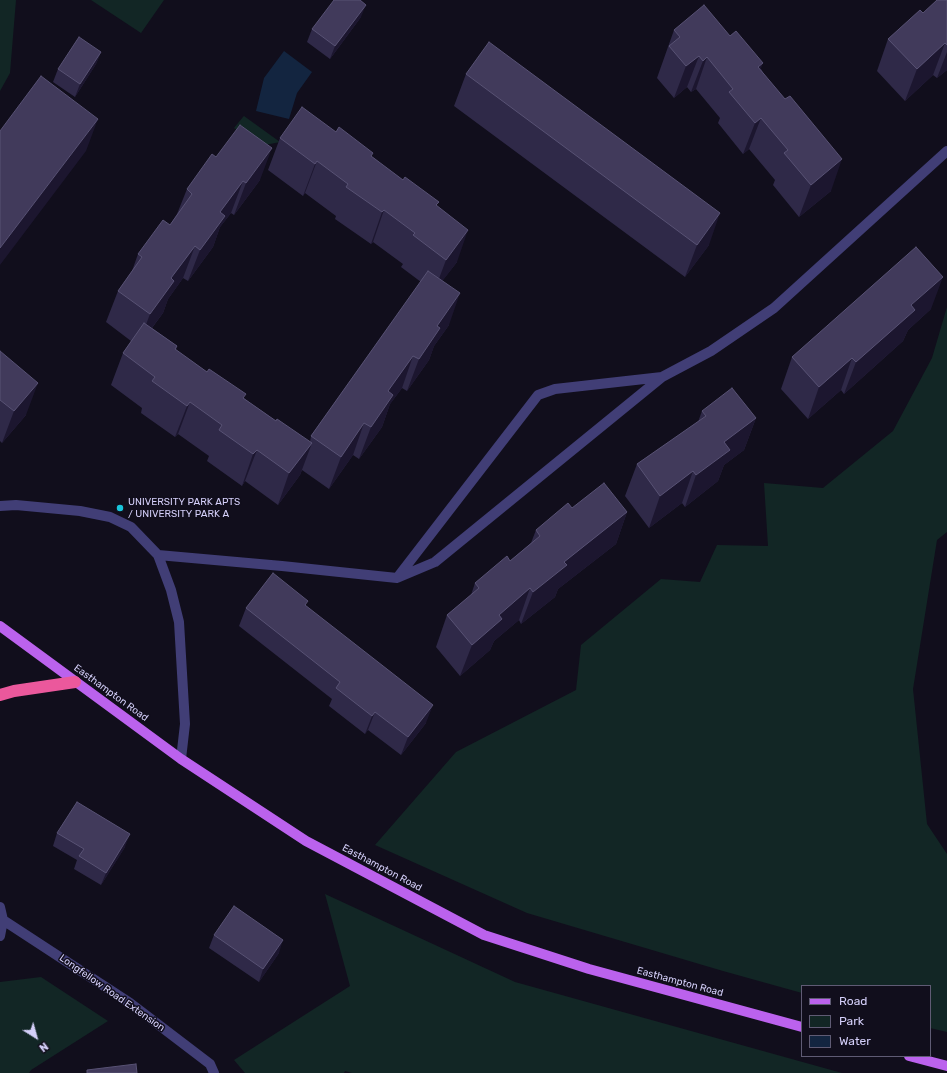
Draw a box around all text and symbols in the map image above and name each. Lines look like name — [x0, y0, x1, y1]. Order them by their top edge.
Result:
place label: UNIVERSITY PARK APTS / UNIVERSITY PARK A — [128, 496, 240, 520]
marker: UNIVERSITY PARK APTS / UNIVERSITY PARK A — [115, 503, 125, 513]
street label: Easthampton Road — [72, 662, 150, 724]
street label: Easthampton Road — [340, 842, 424, 894]
street label: Longfellow Road Extension — [57, 952, 167, 1034]
street label: Easthampton Road — [636, 965, 724, 999]
legend — [801, 985, 931, 1057]
text: Road — [839, 994, 867, 1008]
text: Park — [839, 1014, 864, 1028]
north arrow — [16, 1017, 56, 1057]
text: Water — [839, 1034, 871, 1048]
text: N — [36, 1039, 51, 1055]

